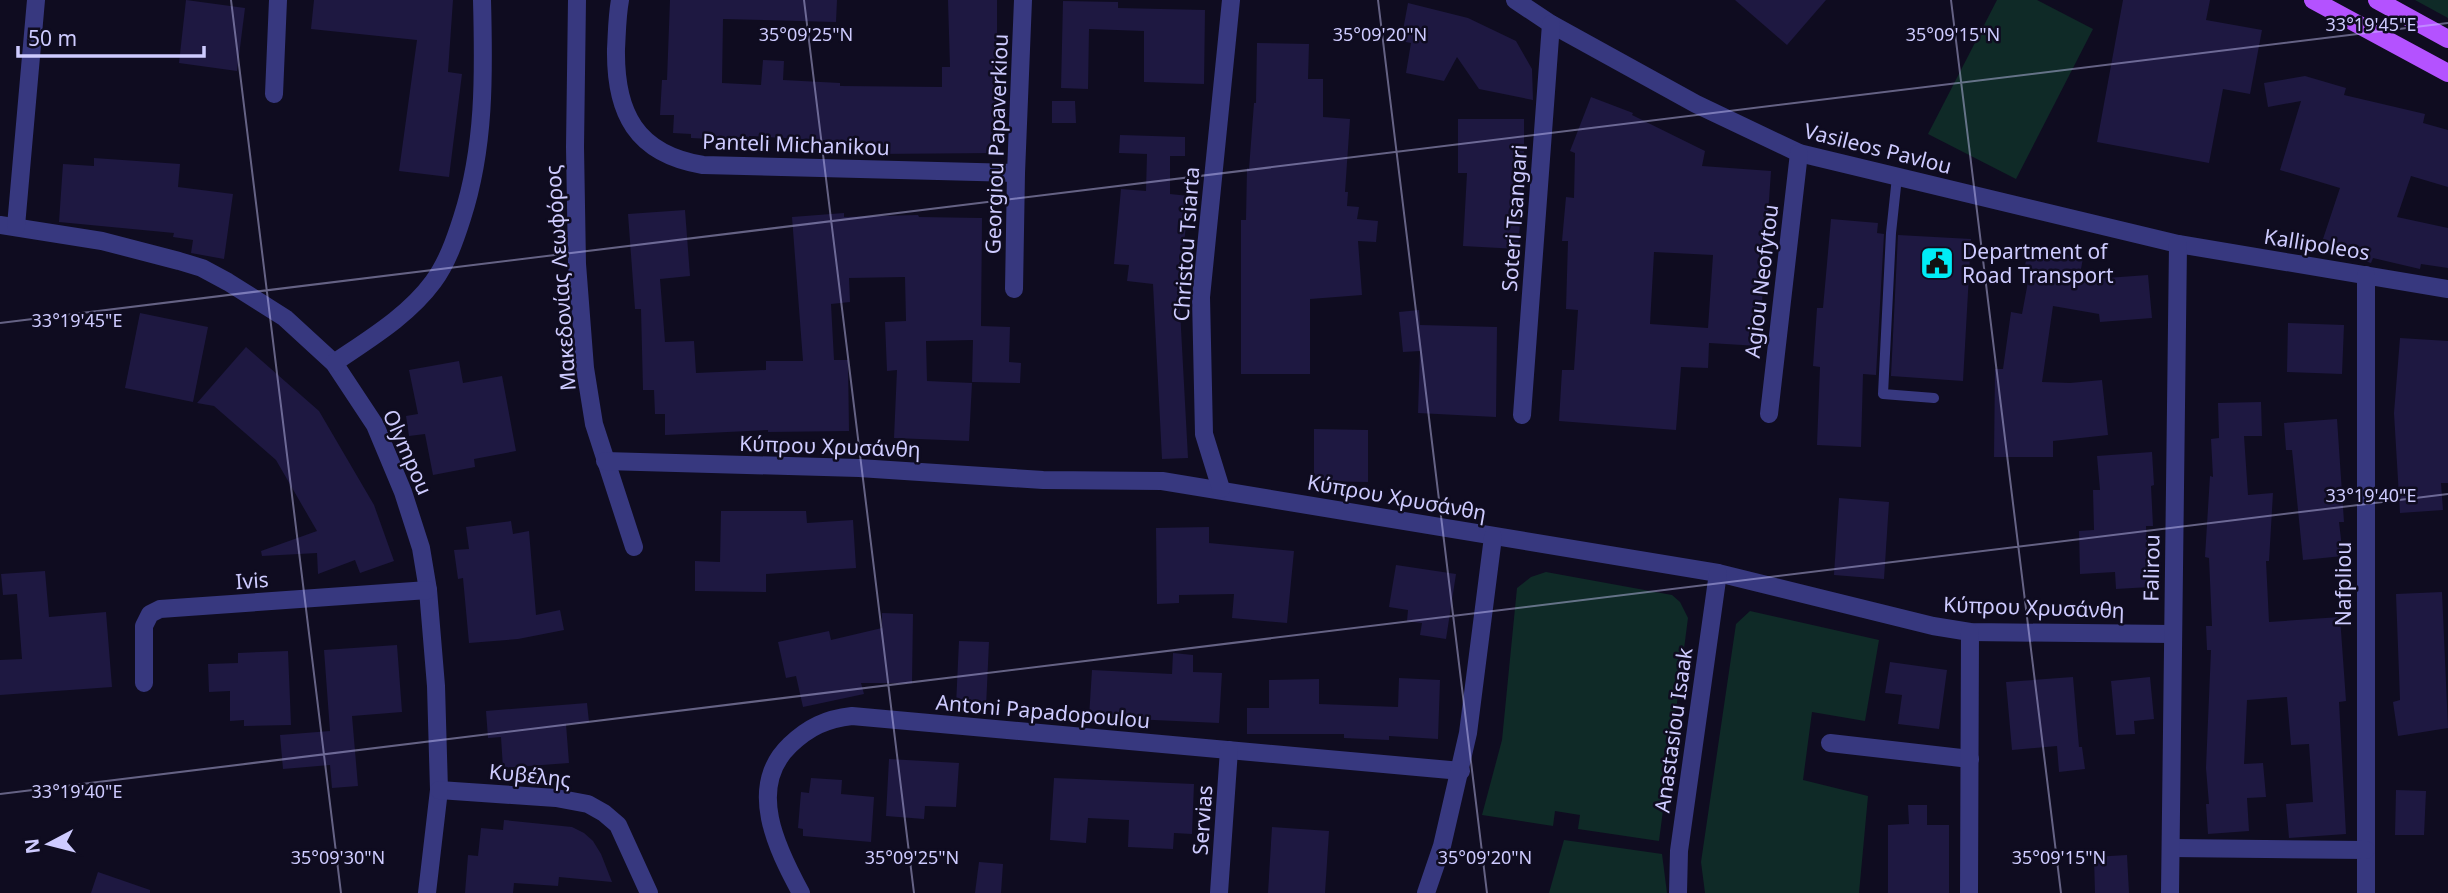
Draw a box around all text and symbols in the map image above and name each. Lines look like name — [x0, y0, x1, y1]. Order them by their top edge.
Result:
text: 33°19'45"E — [2326, 12, 2416, 36]
scale bar — [18, 14, 203, 58]
text: 35°09'25"N — [759, 22, 853, 46]
text: 35°09'20"N — [1333, 22, 1427, 46]
text: 35°09'15"N — [1906, 22, 2000, 46]
text: 50 m — [28, 24, 77, 52]
street label: Georgiou Papaverkiou — [978, 33, 1014, 255]
street label: Vasileos Pavlou — [1801, 116, 1955, 180]
street label: Panteli Michanikou — [702, 127, 890, 161]
street label: Soteri Tsangari — [1495, 144, 1533, 292]
street label: Μακεδονίας Λεωφόρος — [538, 164, 582, 392]
street label: Christou Tsiarta — [1167, 166, 1205, 322]
street label: Agiou Neofytou — [1738, 203, 1784, 359]
street label: Kallipoleos — [2262, 222, 2372, 266]
place label: Department of Road Transport — [1962, 237, 2114, 289]
public building icon: Department of Road Transport — [1918, 244, 1956, 282]
text: 33°19'45"E — [32, 308, 122, 332]
street label: Olympou — [377, 405, 439, 499]
street label: Κύπρου Χρυσάνθη — [739, 429, 921, 463]
street label: Κύπρου Χρυσάνθη — [1305, 467, 1489, 527]
text: 33°19'40"E — [2326, 483, 2416, 507]
street label: Falirou — [2136, 534, 2166, 602]
street label: Nafpliou — [2329, 542, 2357, 626]
street label: Ivis — [234, 565, 270, 595]
street label: Κύπρου Χρυσάνθη — [1943, 590, 2125, 624]
street label: Anastasiou Isaak — [1648, 645, 1699, 814]
street label: Antoni Papadopoulou — [935, 688, 1151, 734]
street label: Κυβέλης — [488, 757, 572, 793]
text: 33°19'40"E — [32, 779, 122, 803]
street label: Servias — [1186, 784, 1218, 856]
north arrow — [14, 809, 84, 879]
text: N — [18, 837, 46, 855]
text: 35°09'30"N — [291, 845, 385, 869]
text: 35°09'25"N — [865, 845, 959, 869]
text: 35°09'20"N — [1438, 845, 1532, 869]
text: 35°09'15"N — [2012, 845, 2106, 869]

